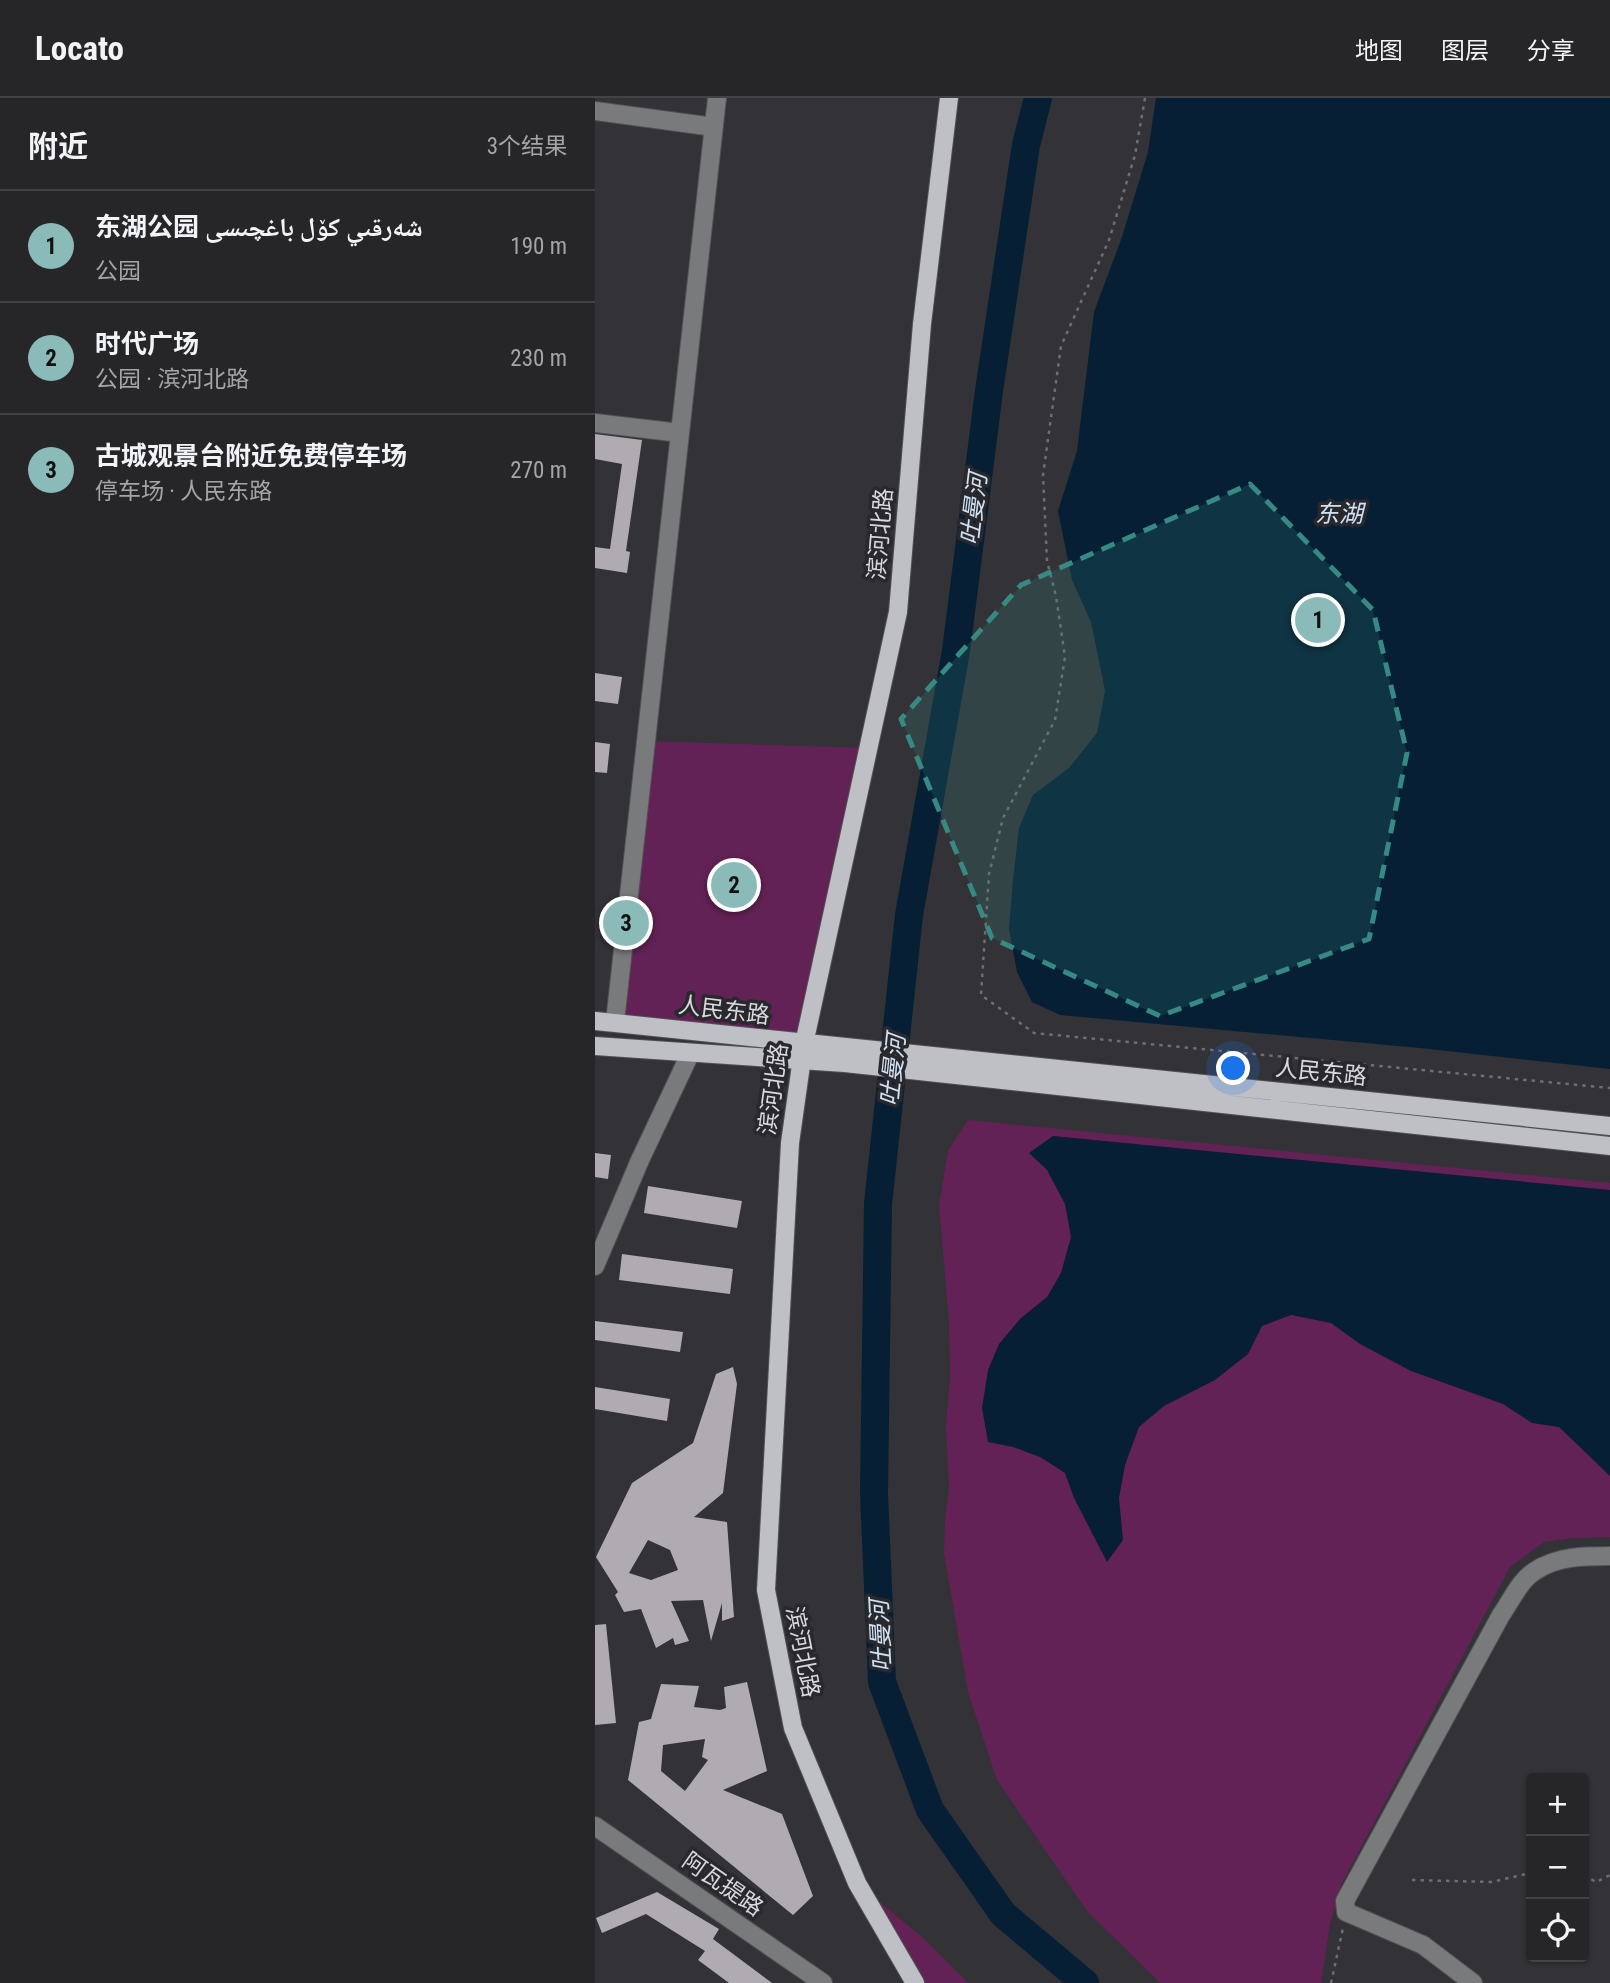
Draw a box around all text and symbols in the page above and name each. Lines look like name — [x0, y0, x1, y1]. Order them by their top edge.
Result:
text: Locato — [35, 29, 124, 68]
text: 地图 — [1355, 37, 1403, 65]
text: 图层 — [1441, 37, 1489, 65]
text: 分享 — [1527, 37, 1575, 65]
text: 附近 — [28, 129, 88, 164]
text: 3个结果 — [487, 133, 567, 160]
text: 东湖公园 شەرقىي كۆل باغچىسى — [95, 212, 423, 242]
text: 1 — [45, 233, 57, 260]
text: 190 m — [510, 233, 567, 260]
text: 公园 — [95, 258, 141, 285]
text: 时代广场 — [95, 329, 199, 359]
text: 2 — [45, 345, 57, 372]
text: 230 m — [510, 345, 567, 372]
text: 公园 · 滨河北路 — [95, 366, 249, 393]
text: 古城观景台附近免费停车场 — [95, 441, 407, 471]
text: 3 — [45, 457, 57, 484]
text: 270 m — [510, 457, 567, 484]
water label: 吐曼河 — [956, 468, 993, 546]
text: 停车场 · 人民东路 — [95, 478, 272, 505]
street label: 滨河北路 — [863, 487, 898, 581]
water label: 东湖 — [1315, 500, 1367, 528]
pin: 1 — [1295, 594, 1341, 646]
pin: 2 — [711, 859, 757, 911]
pin: 3 — [603, 897, 649, 949]
street label: 人民东路 — [677, 991, 771, 1030]
water label: 吐曼河 — [875, 1029, 911, 1107]
street label: 滨河北路 — [754, 1042, 793, 1137]
your location — [1216, 1051, 1250, 1085]
street label: 人民东路 — [1274, 1054, 1368, 1091]
water label: 吐曼河 — [865, 1595, 897, 1673]
street label: 滨河北路 — [780, 1604, 825, 1700]
map controls — [1526, 1773, 1589, 1962]
button: + — [1526, 1773, 1589, 1836]
button: − — [1526, 1836, 1589, 1899]
street label: 阿瓦提路 — [677, 1847, 768, 1922]
button: locate — [1526, 1899, 1589, 1962]

